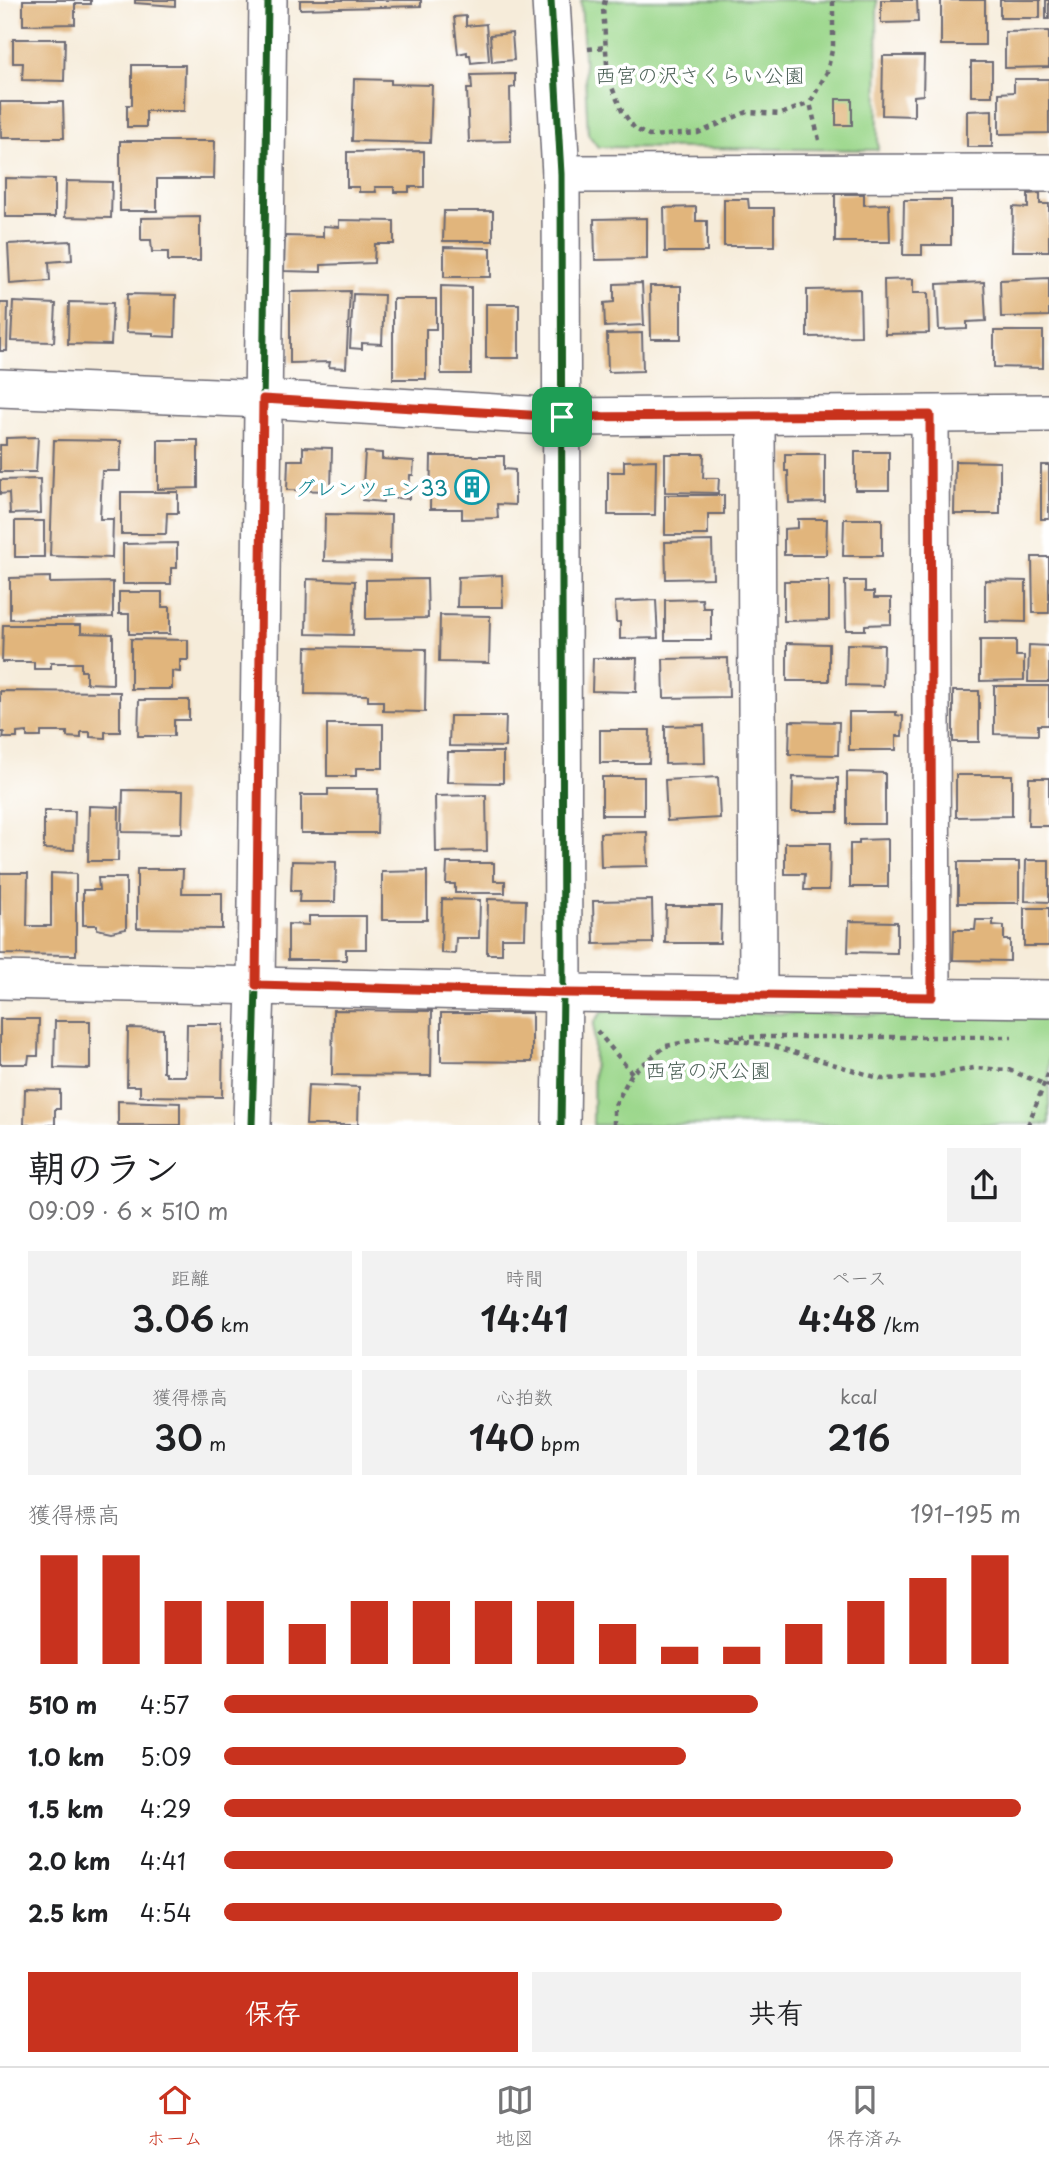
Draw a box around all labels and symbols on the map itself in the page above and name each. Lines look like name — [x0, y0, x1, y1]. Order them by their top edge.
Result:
park label: 西宮の沢さくらい公園 — [595, 58, 805, 90]
pin — [532, 387, 592, 447]
building icon: グレンツェン33 — [453, 468, 491, 506]
place label: グレンツェン33 — [294, 471, 448, 503]
park label: 西宮の沢公園 — [645, 1053, 771, 1085]

